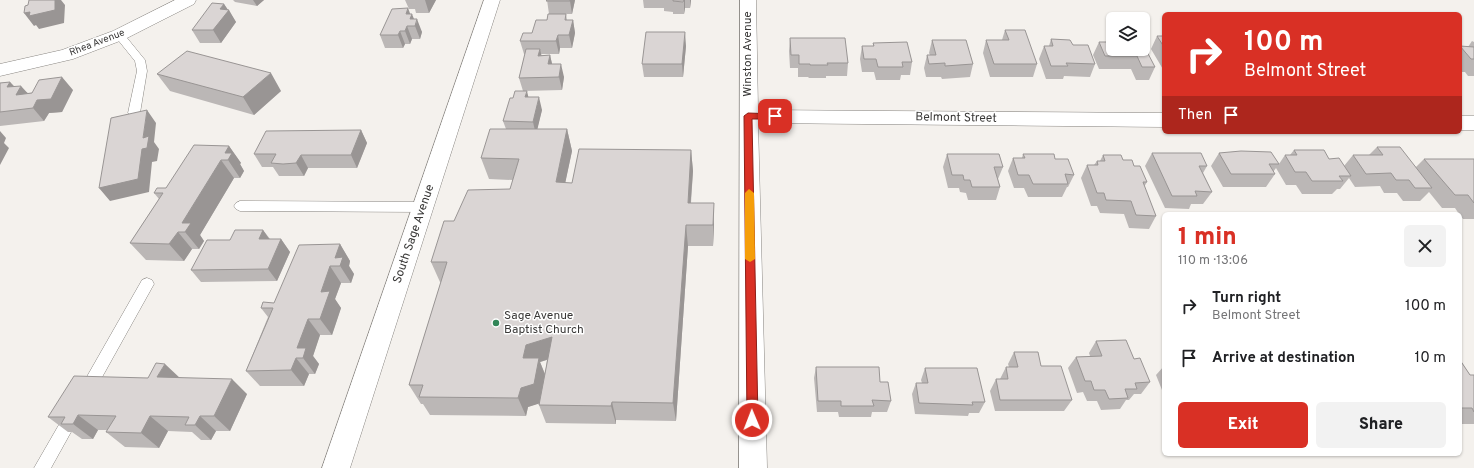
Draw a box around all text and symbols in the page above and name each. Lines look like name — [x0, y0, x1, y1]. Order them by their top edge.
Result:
street label: Winston Avenue — [740, 11, 756, 97]
map controls — [1106, 12, 1150, 56]
button: layers — [1106, 12, 1150, 56]
text: 100 m — [1244, 25, 1324, 61]
street label: Rhea Avenue — [67, 26, 127, 60]
icon: right — [1178, 28, 1230, 80]
text: Belmont Street — [1244, 60, 1366, 83]
pin — [758, 99, 792, 133]
icon: arrive — [1220, 104, 1242, 126]
icon: arrive — [764, 105, 786, 127]
text: Then — [1178, 106, 1212, 125]
street label: Belmont Street — [915, 109, 997, 127]
street label: South Sage Avenue — [390, 182, 438, 286]
text: 1 min — [1178, 223, 1237, 253]
button: close — [1404, 225, 1446, 267]
text: 110 m · 13:06 — [1178, 253, 1248, 269]
text: Turn right — [1212, 289, 1281, 308]
icon: right — [1178, 295, 1200, 317]
text: 100 m — [1405, 297, 1446, 316]
place label: Sage Avenue Baptist Church — [504, 308, 584, 338]
text: Belmont Street — [1212, 308, 1300, 324]
marker: Sage Avenue Baptist Church — [491, 318, 501, 328]
icon: arrive — [1178, 347, 1200, 369]
text: Arrive at destination — [1212, 349, 1355, 368]
text: 10 m — [1415, 349, 1446, 368]
position arrow — [731, 399, 773, 441]
button: Exit — [1178, 402, 1308, 448]
button: Share — [1316, 402, 1446, 448]

